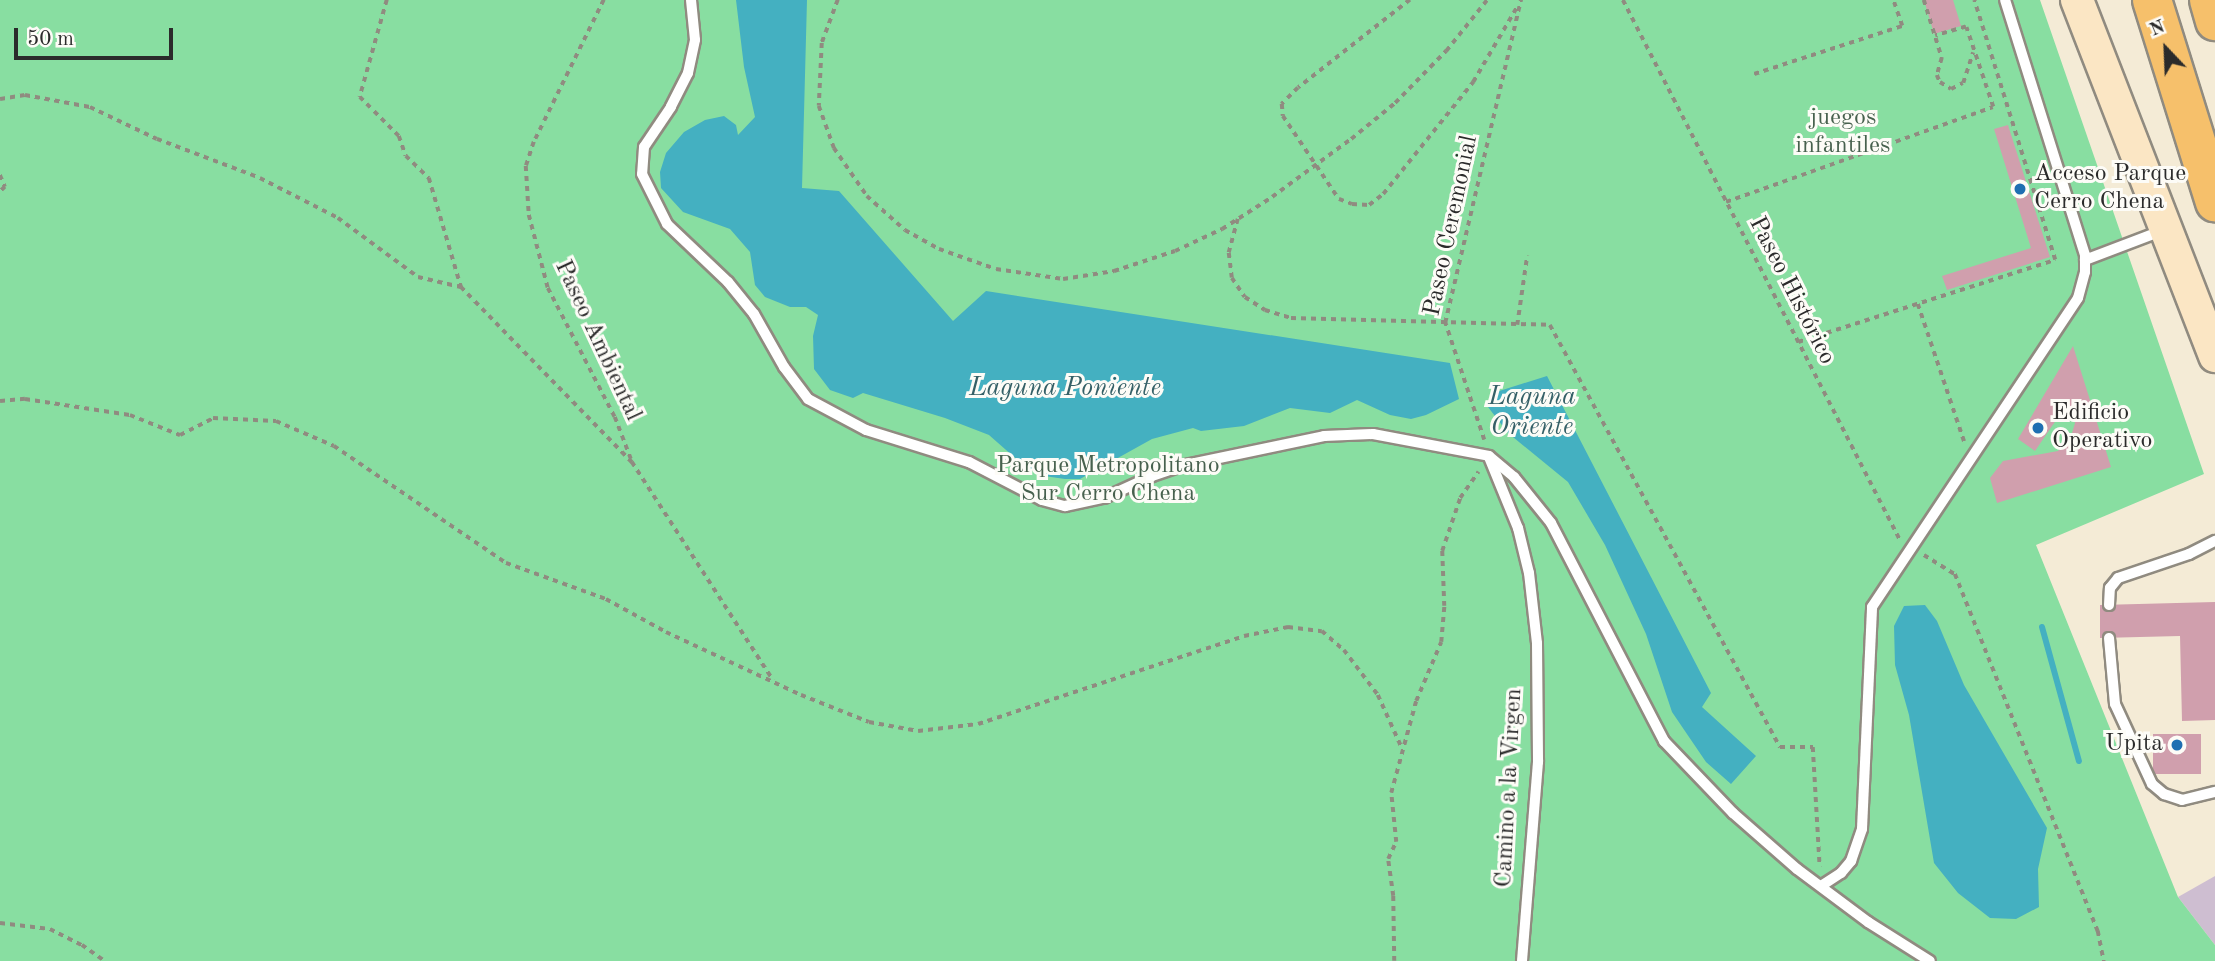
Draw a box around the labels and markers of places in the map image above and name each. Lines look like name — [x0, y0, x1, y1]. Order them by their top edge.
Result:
place label: Acceso Parque Cerro Chena — [2034, 161, 2186, 217]
marker: Acceso Parque Cerro Chena — [2012, 181, 2028, 197]
place label: Edificio Operativo — [2052, 400, 2152, 456]
marker: Edificio Operativo — [2030, 420, 2046, 436]
place label: Upita — [2105, 731, 2163, 759]
marker: Upita — [2169, 737, 2185, 753]

